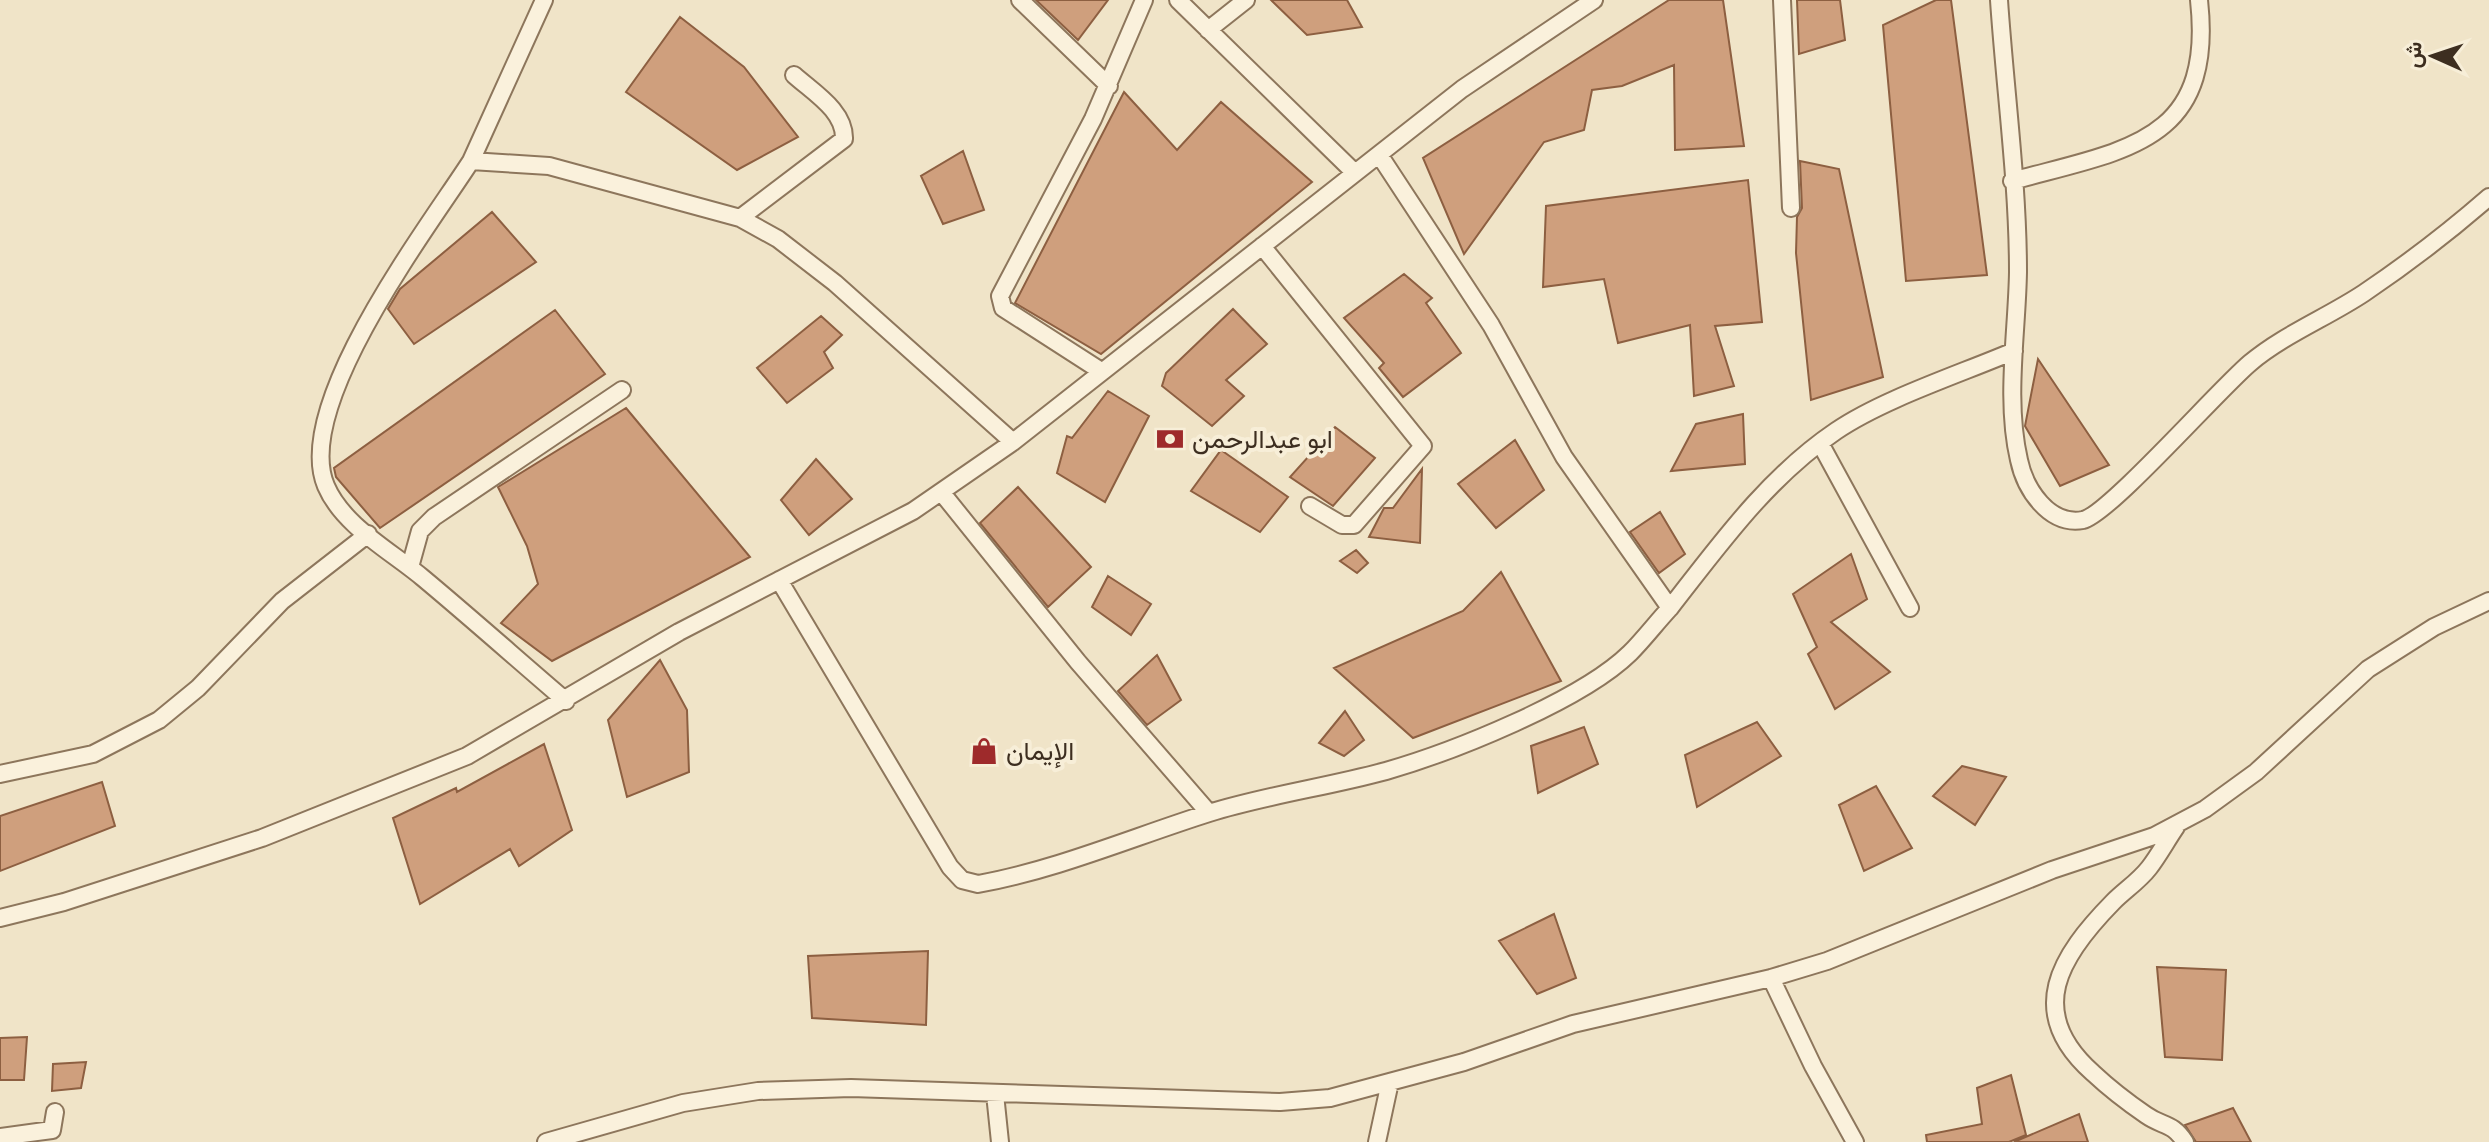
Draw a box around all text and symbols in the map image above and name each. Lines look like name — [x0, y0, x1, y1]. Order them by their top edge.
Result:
north arrow — [2393, 16, 2473, 96]
text: ش — [2400, 41, 2428, 69]
bank icon: ابو عبدالرحمن — [1155, 424, 1185, 454]
place label: ابو عبدالرحمن — [1192, 424, 1333, 455]
shop icon: الإيمان — [969, 736, 999, 766]
place label: الإيمان — [1006, 736, 1074, 769]

